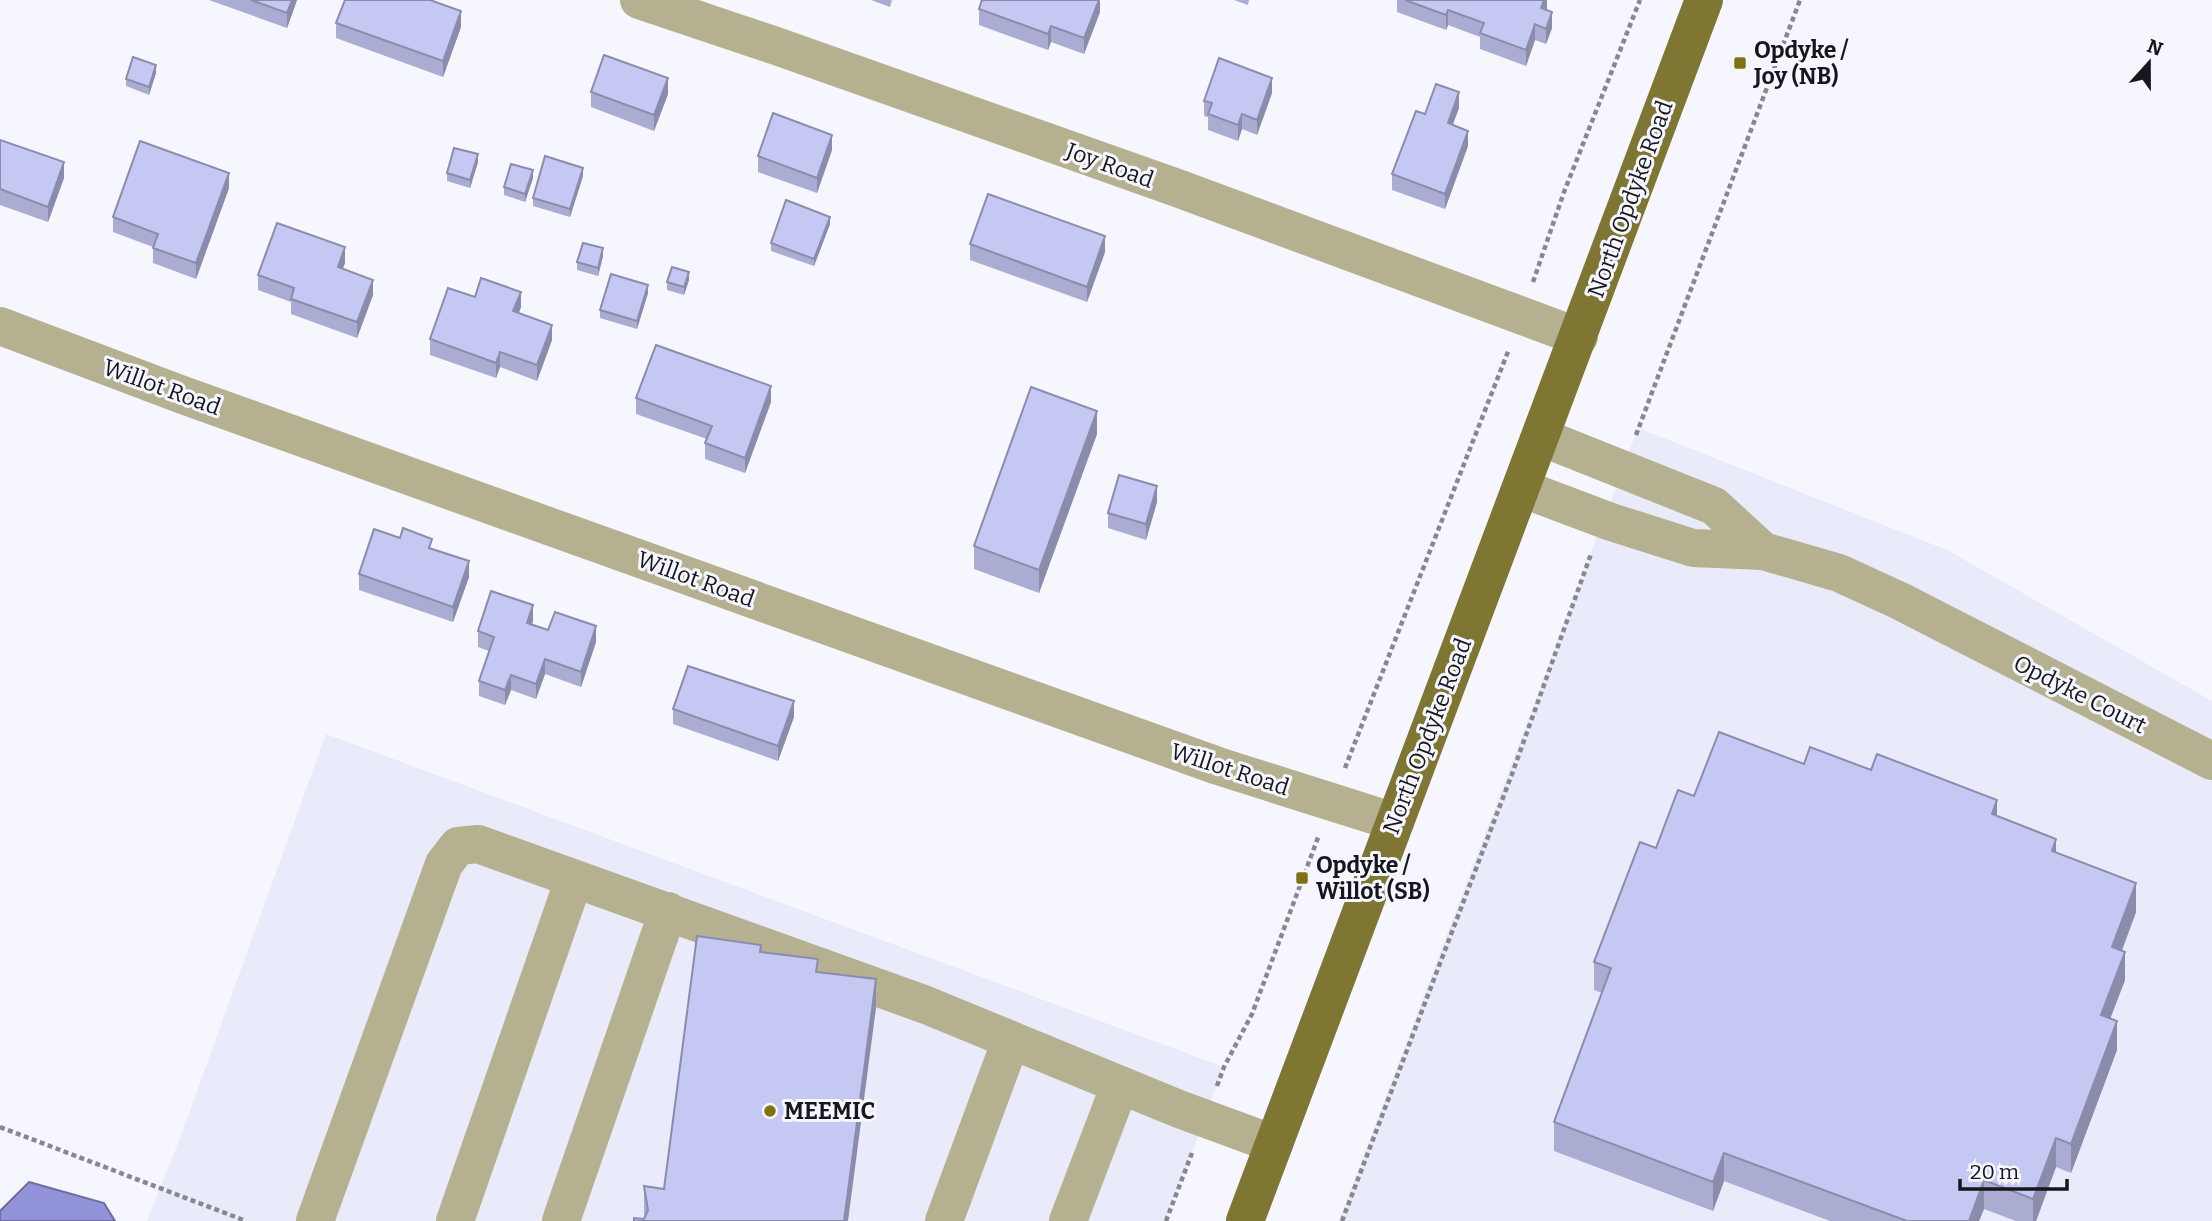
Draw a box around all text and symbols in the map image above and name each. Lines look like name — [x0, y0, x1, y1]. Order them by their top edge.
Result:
north arrow — [2114, 28, 2184, 98]
text: N — [2144, 34, 2166, 61]
place label: Opdyke / Joy (NB) — [1752, 36, 1849, 90]
marker: Opdyke / Joy (NB) — [1732, 55, 1748, 71]
street label: North Opdyke Road — [1581, 96, 1679, 301]
street label: Joy Road — [1062, 136, 1158, 194]
street label: Willot Road — [99, 353, 225, 421]
street label: Willot Road — [633, 545, 759, 613]
street label: North Opdyke Road — [1377, 634, 1477, 838]
street label: Opdyke Court — [2009, 649, 2151, 739]
street label: Willot Road — [1167, 737, 1293, 801]
place label: Opdyke / Willot (SB) — [1316, 851, 1430, 905]
marker: Opdyke / Willot (SB) — [1294, 870, 1310, 886]
place label: MEEMIC — [784, 1097, 875, 1125]
marker: MEEMIC — [762, 1103, 778, 1119]
scale bar — [1960, 1148, 2067, 1192]
text: 20 m — [1970, 1159, 2019, 1185]

